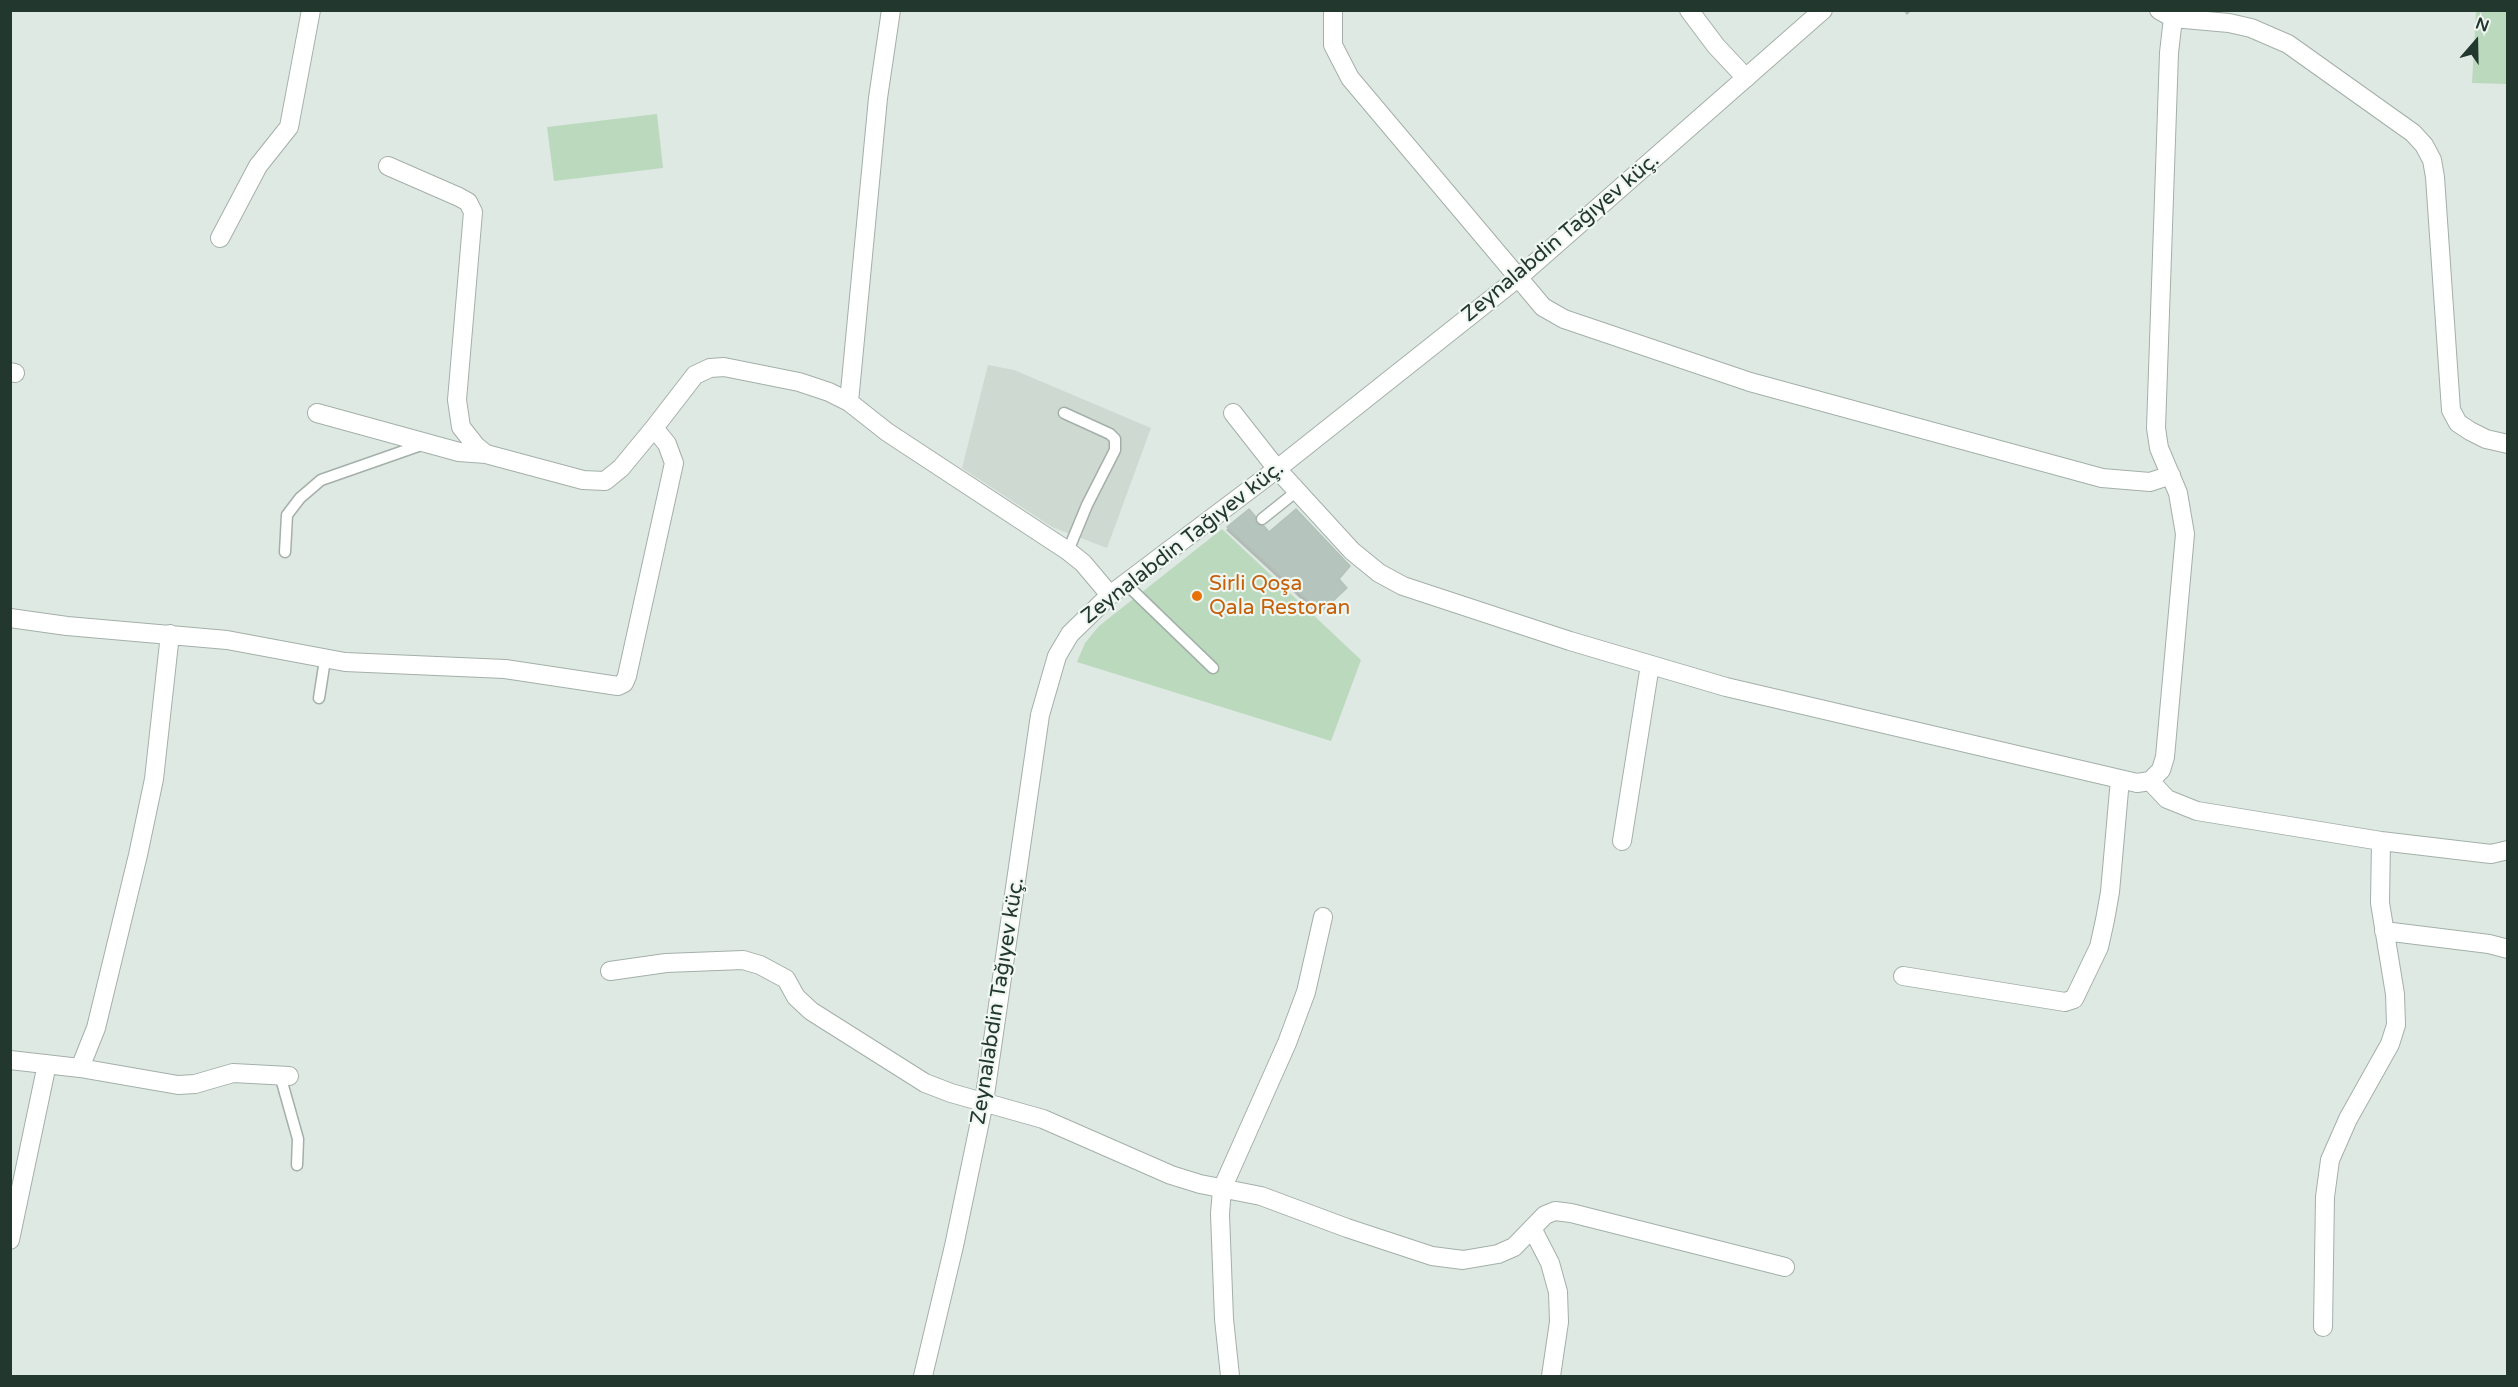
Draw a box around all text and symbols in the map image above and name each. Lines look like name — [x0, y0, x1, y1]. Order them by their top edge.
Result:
north arrow — [2446, 12, 2506, 72]
text: N — [2473, 13, 2492, 37]
street label: Zeynalabdin Tağıyev küç. — [1457, 148, 1665, 328]
street label: Zeynalabdin Tağıyev küç. — [1077, 456, 1289, 630]
place label: Sirli Qoşa Qala Restoran — [1209, 571, 1350, 621]
marker: Sirli Qoşa Qala Restoran — [1190, 589, 1204, 603]
street label: Zeynalabdin Tağıyev küç. — [966, 876, 1030, 1126]

